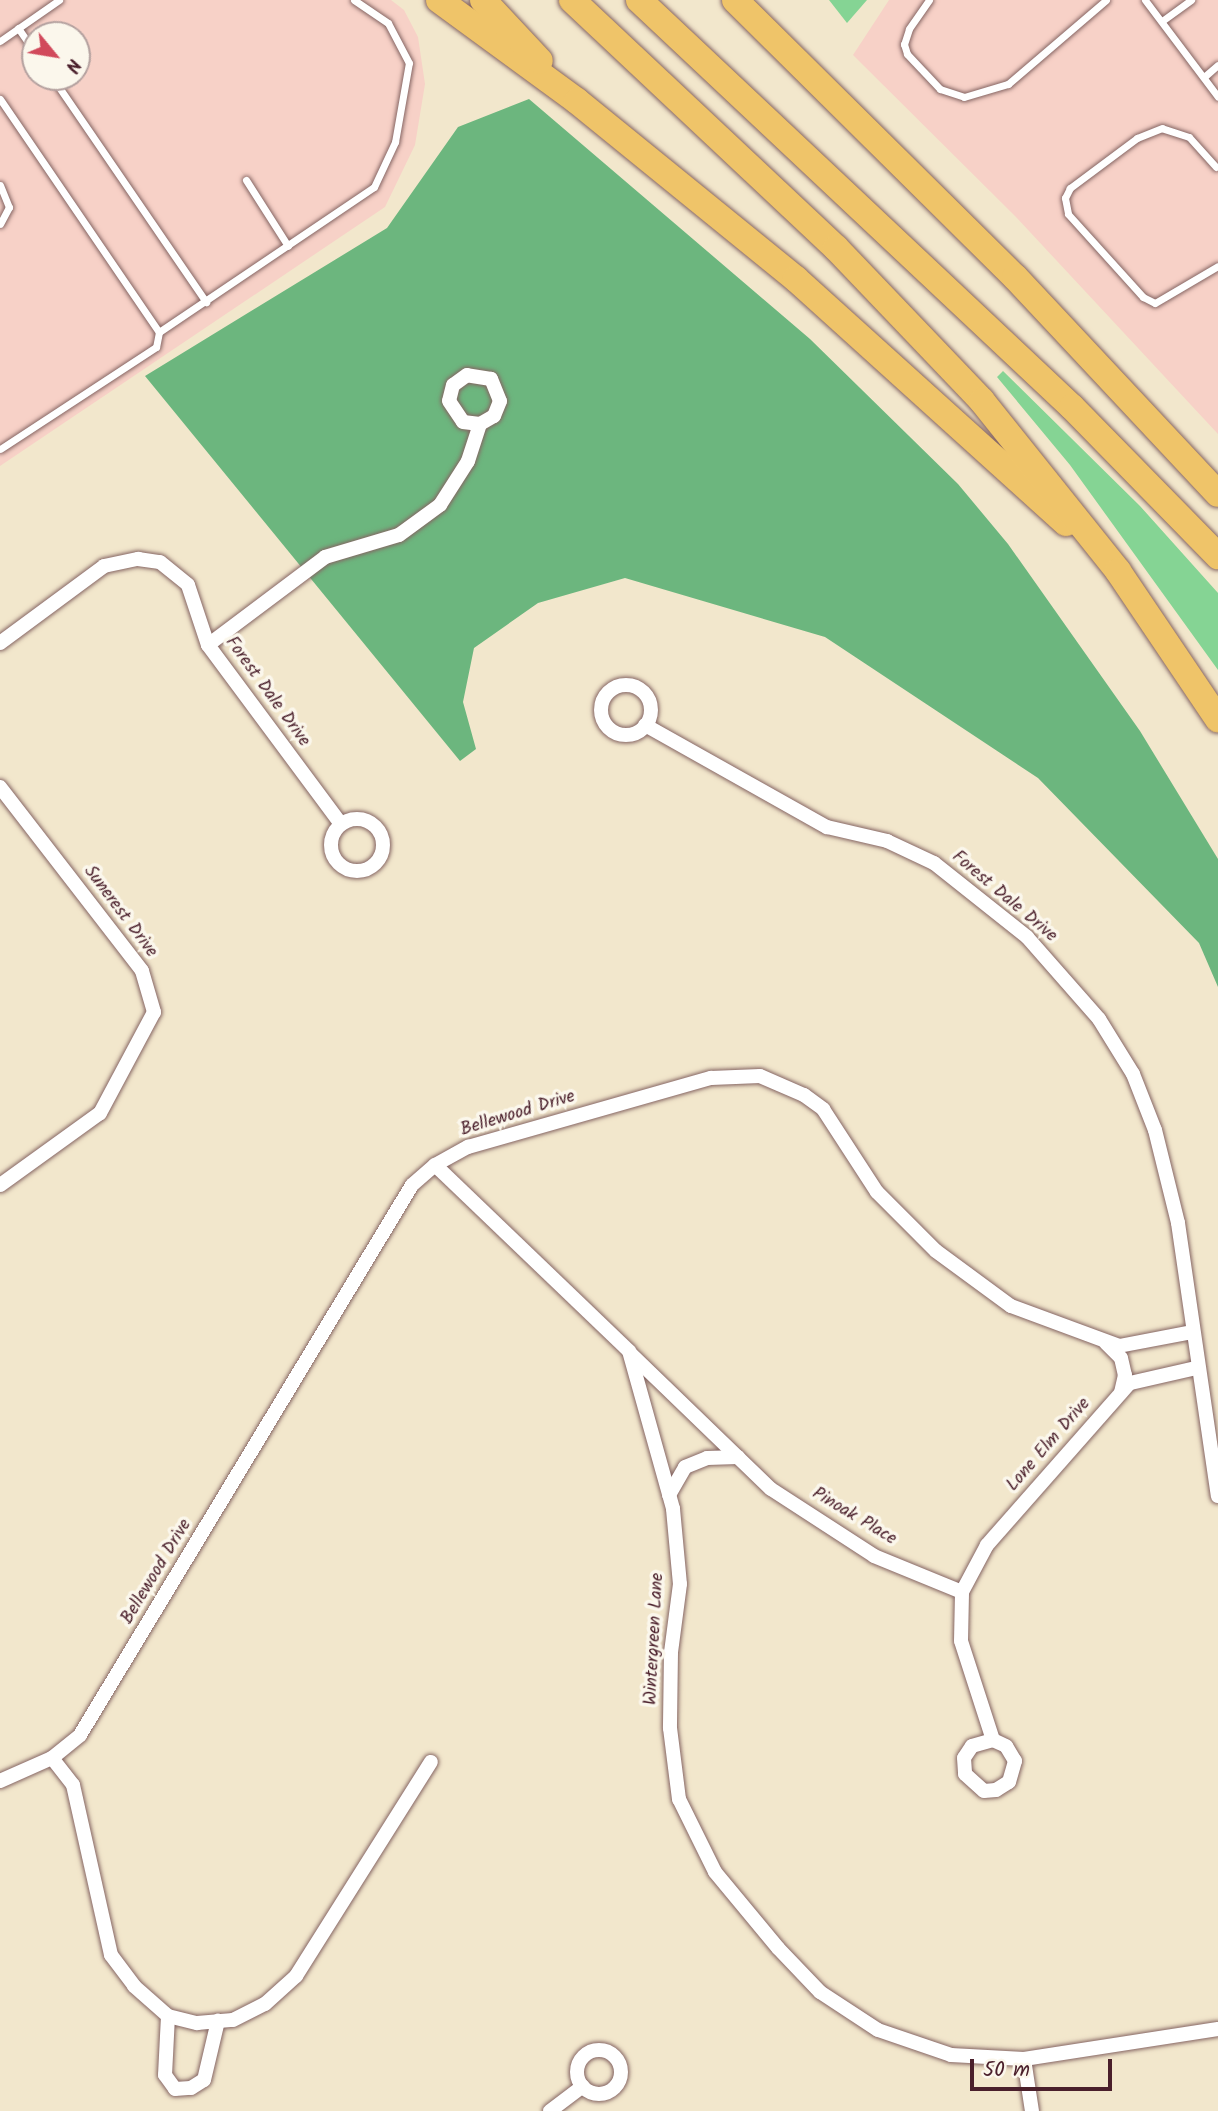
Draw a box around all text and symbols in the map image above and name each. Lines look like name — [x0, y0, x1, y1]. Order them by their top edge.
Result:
north arrow — [21, 21, 91, 91]
text: N — [56, 53, 88, 78]
street label: Forest Dale Drive — [220, 633, 314, 751]
street label: Forest Dale Drive — [947, 847, 1061, 947]
street label: Sunerest Drive — [78, 862, 162, 962]
street label: Bellewood Drive — [458, 1086, 578, 1142]
street label: Lone Elm Drive — [1002, 1394, 1096, 1496]
street label: Pinoak Place — [808, 1483, 900, 1551]
street label: Bellewood Drive — [117, 1516, 197, 1628]
street label: Wintergreen Lane — [641, 1572, 669, 1706]
scale bar — [973, 2044, 1115, 2088]
text: 50 m — [983, 2054, 1030, 2087]

